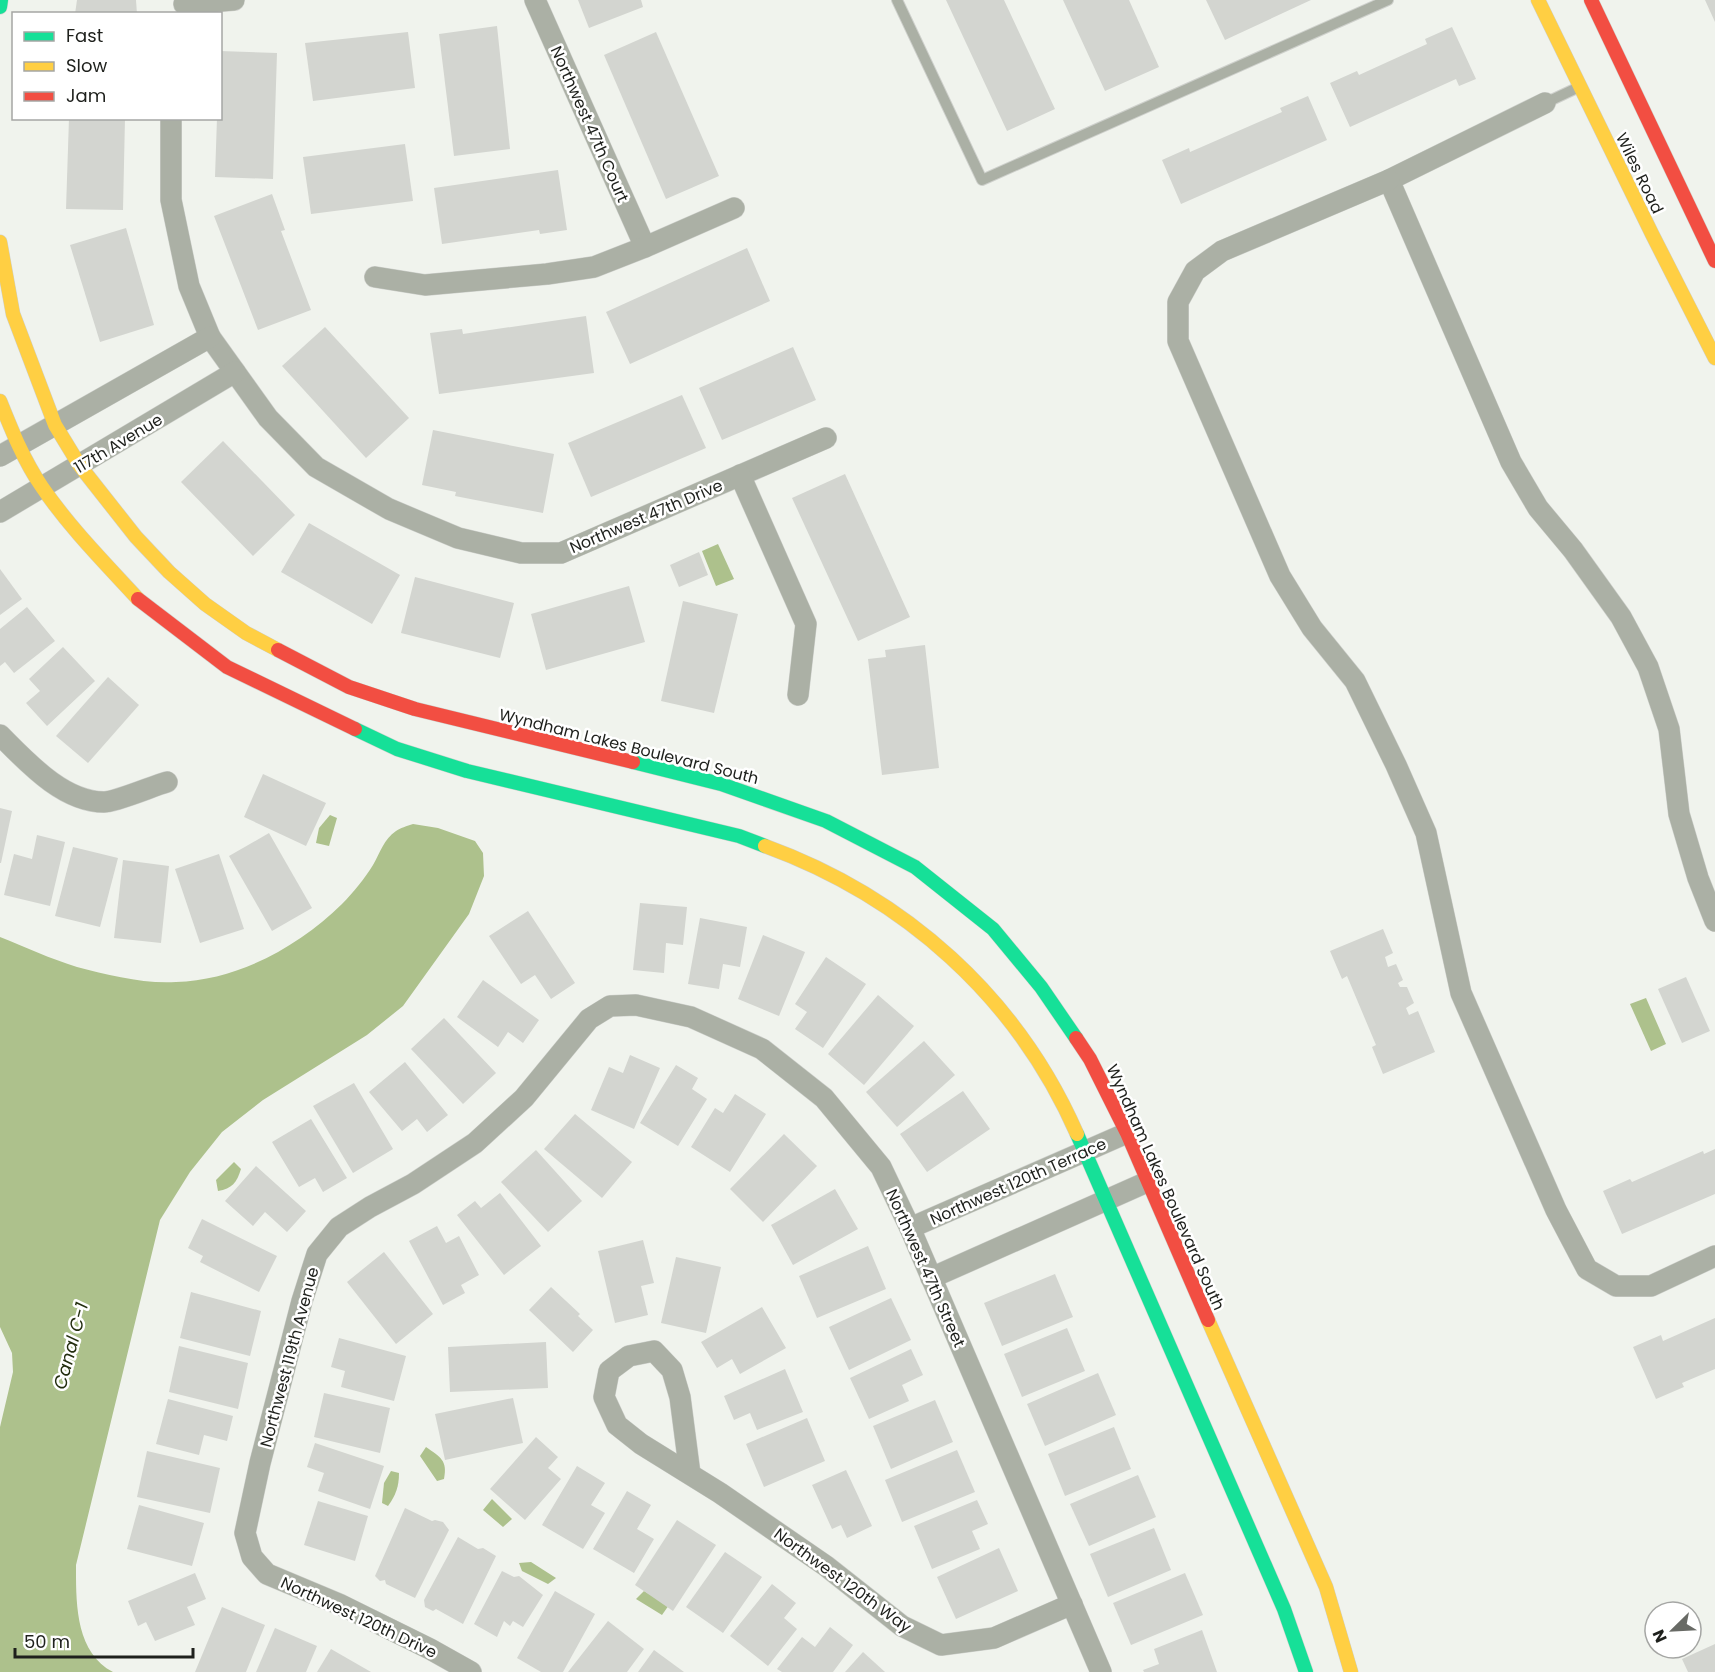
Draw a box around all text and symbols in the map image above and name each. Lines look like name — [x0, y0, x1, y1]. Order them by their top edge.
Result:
legend — [12, 12, 222, 120]
text: Fast — [66, 23, 103, 48]
street label: Northwest 47th Court — [545, 42, 634, 206]
text: Slow — [66, 53, 108, 78]
text: Jam — [66, 83, 106, 108]
street label: Wiles Road — [1610, 129, 1669, 218]
street label: 117th Avenue — [70, 408, 167, 479]
street label: Northwest 47th Drive — [566, 474, 726, 559]
street label: Wyndham Lakes Boulevard South — [497, 703, 761, 790]
street label: Wyndham Lakes Boulevard South — [1101, 1061, 1230, 1314]
street label: Northwest 120th Terrace — [926, 1132, 1110, 1231]
street label: Northwest 47th Street — [880, 1185, 971, 1351]
street label: Northwest 119th Avenue — [254, 1264, 325, 1450]
water label: Canal C-1 — [47, 1299, 94, 1392]
street label: Northwest 120th Way — [769, 1523, 916, 1638]
street label: Northwest 120th Drive — [277, 1571, 441, 1664]
north arrow — [1643, 1600, 1703, 1660]
scale bar — [15, 1621, 194, 1659]
text: N — [1647, 1626, 1673, 1646]
text: 50 m — [24, 1629, 70, 1654]

